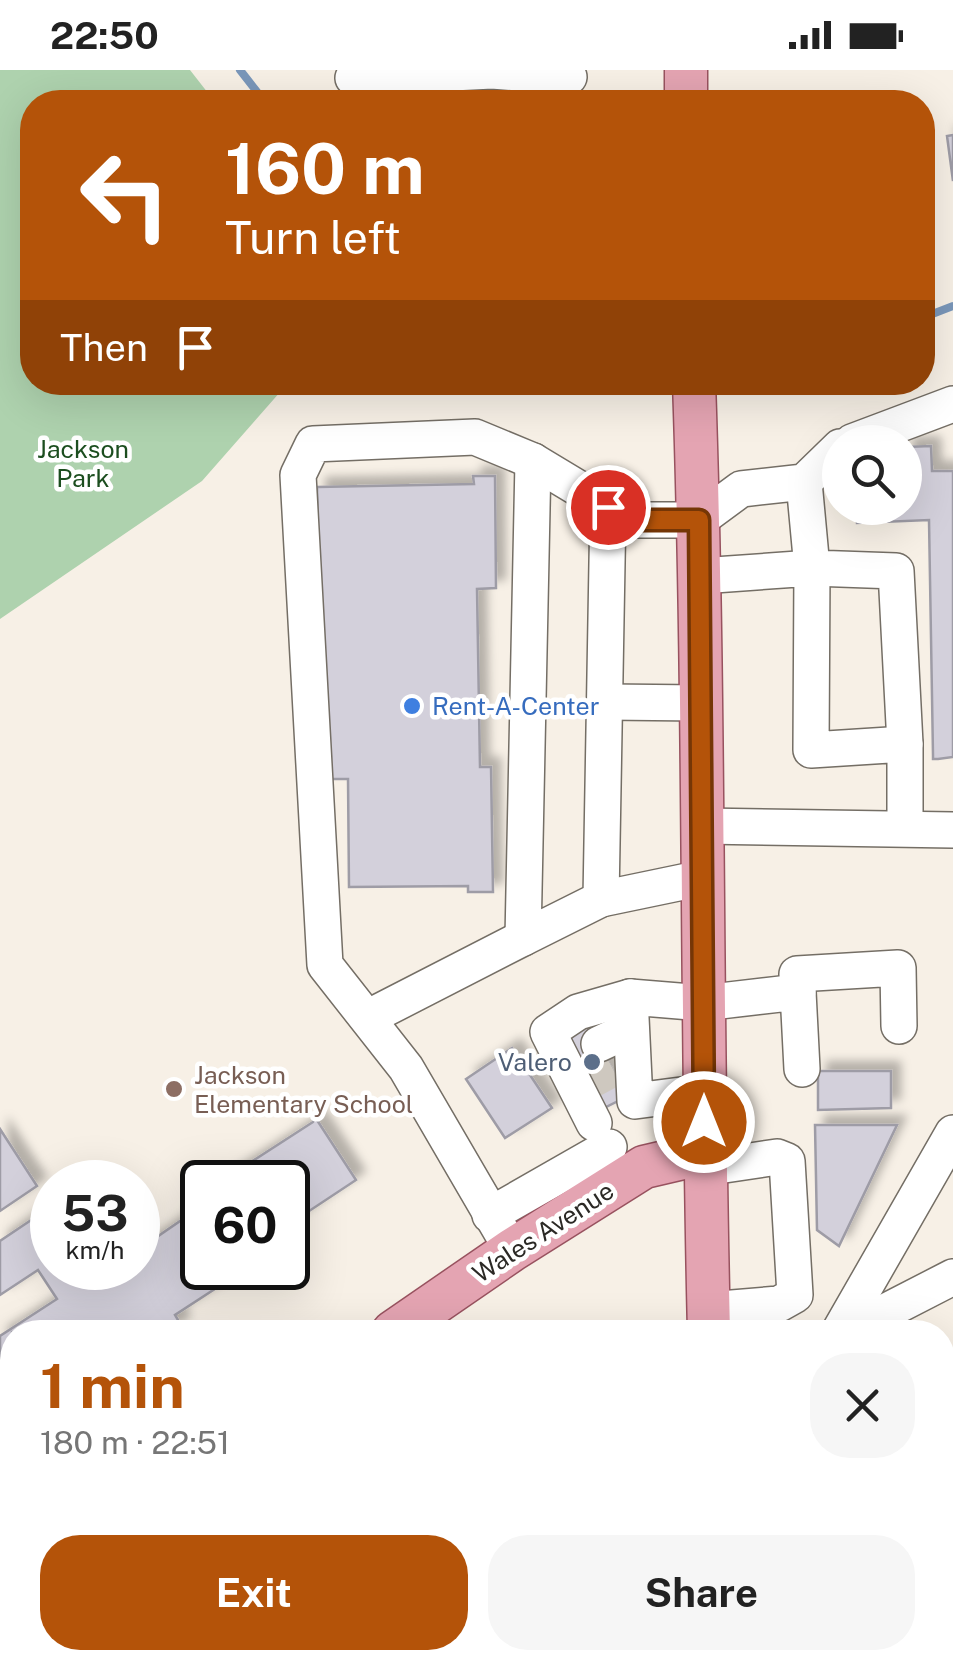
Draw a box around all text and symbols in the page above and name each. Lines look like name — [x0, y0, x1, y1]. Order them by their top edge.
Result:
text: 22:50 — [50, 13, 159, 58]
text: 160 m — [225, 127, 425, 210]
icon: left — [60, 130, 190, 260]
text: Turn left — [225, 211, 401, 264]
icon: arrive — [168, 320, 223, 375]
text: Then — [60, 325, 148, 370]
map controls — [822, 425, 922, 525]
button: search — [822, 425, 922, 525]
park label: Jackson Park — [37, 434, 129, 493]
pin — [566, 465, 651, 550]
icon: arrive — [581, 480, 636, 535]
place label: Rent-A-Center — [432, 691, 599, 721]
marker: Rent-A-Center — [401, 695, 423, 717]
place label: Valero — [498, 1047, 572, 1077]
marker: Valero — [581, 1051, 603, 1073]
place label: Jackson Elementary School — [194, 1060, 413, 1119]
position arrow — [652, 1070, 756, 1174]
marker: Jackson Elementary School — [163, 1078, 185, 1100]
speed limit sign: 60 — [180, 1160, 310, 1290]
street label: Wales Avenue — [467, 1175, 619, 1289]
text: 53 — [61, 1183, 129, 1242]
text: km/h — [66, 1235, 124, 1265]
text: 1 min — [40, 1351, 185, 1422]
button: close — [810, 1353, 915, 1458]
text: 180 m · 22:51 — [40, 1424, 230, 1461]
button: Exit — [40, 1535, 468, 1650]
button: Share — [488, 1535, 915, 1650]

